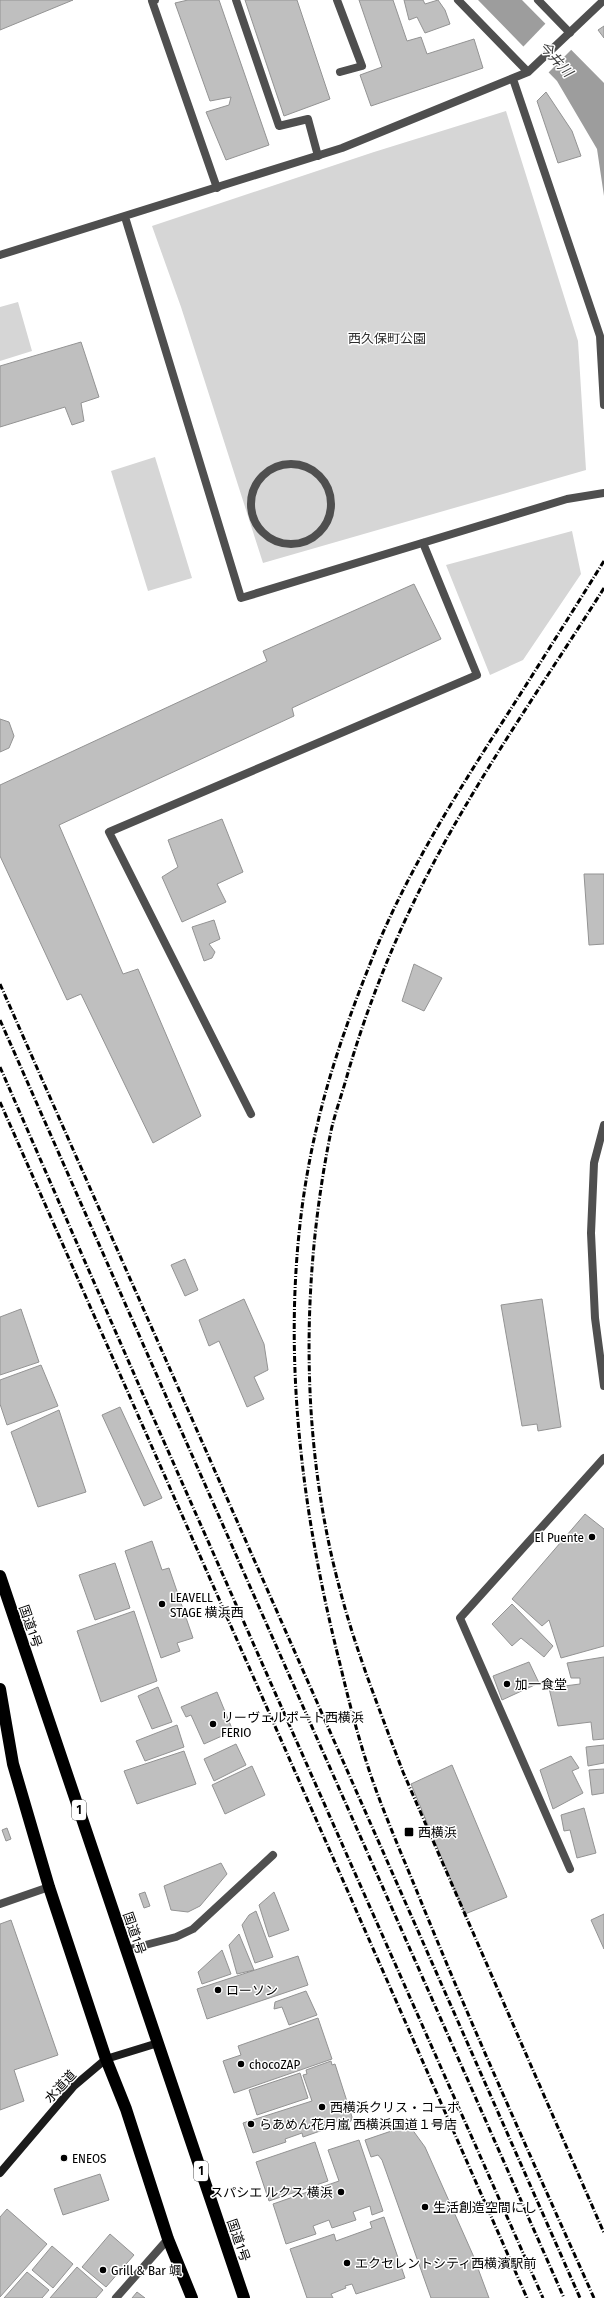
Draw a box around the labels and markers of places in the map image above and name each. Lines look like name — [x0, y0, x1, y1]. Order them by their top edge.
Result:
place label: El Puente — [534, 1530, 584, 1545]
marker: El Puente — [587, 1532, 597, 1542]
place label: LEAVELL STAGE 横浜西 — [170, 1590, 244, 1620]
marker: LEAVELL STAGE 横浜西 — [157, 1599, 167, 1609]
place label: 加一食堂 — [515, 1677, 567, 1692]
marker: 加一食堂 — [502, 1679, 512, 1689]
place label: リーヴェルポート西横浜 FERIO — [221, 1710, 364, 1740]
marker: リーヴェルポート西横浜 FERIO — [208, 1719, 218, 1729]
place label: 西横浜 — [418, 1825, 457, 1840]
marker: 西横浜 — [403, 1826, 415, 1838]
place label: ローソン — [226, 1983, 278, 1998]
marker: ローソン — [213, 1985, 223, 1995]
place label: chocoZAP — [249, 2057, 300, 2072]
marker: chocoZAP — [236, 2059, 246, 2069]
place label: 西横浜クリス・コーポ — [330, 2100, 460, 2115]
marker: 西横浜クリス・コーポ — [317, 2102, 327, 2112]
place label: らあめん花月嵐 西横浜国道１号店 — [259, 2117, 457, 2132]
marker: らあめん花月嵐 西横浜国道１号店 — [246, 2119, 256, 2129]
place label: ENEOS — [72, 2151, 107, 2166]
marker: ENEOS — [59, 2153, 69, 2163]
place label: スパシエ ルクス 横浜 — [210, 2185, 333, 2200]
marker: スパシエ ルクス 横浜 — [336, 2187, 346, 2197]
place label: 生活創造空間にし — [433, 2200, 537, 2215]
marker: 生活創造空間にし — [420, 2202, 430, 2212]
place label: エクセレントシティ西横濱駅前 — [355, 2256, 536, 2271]
marker: エクセレントシティ西横濱駅前 — [342, 2258, 352, 2268]
place label: Grill & Bar 颯 — [111, 2263, 182, 2278]
marker: Grill & Bar 颯 — [98, 2265, 108, 2275]

